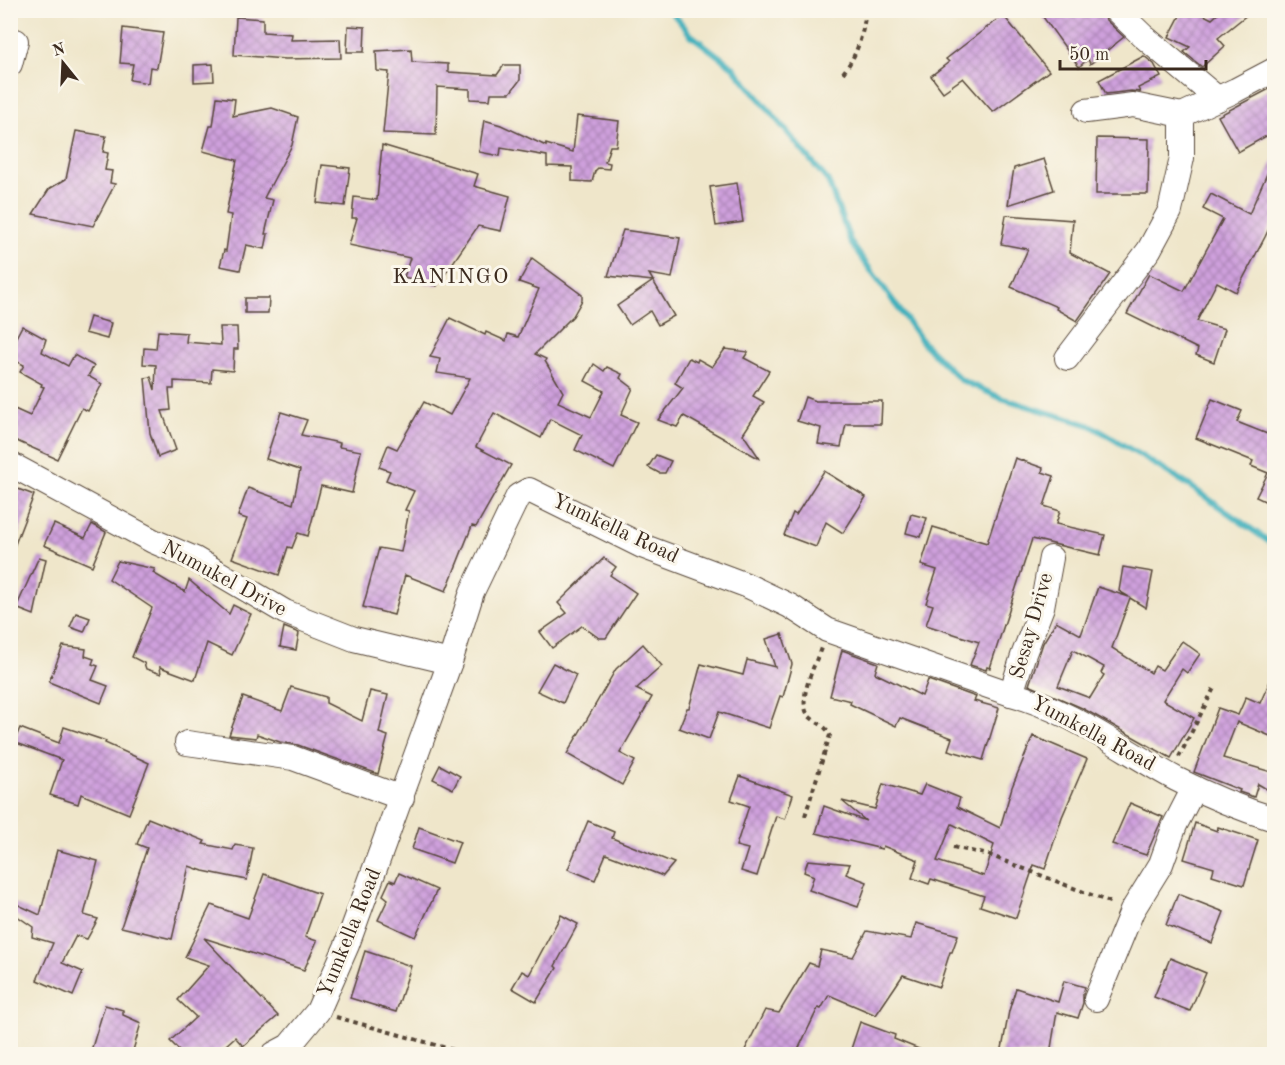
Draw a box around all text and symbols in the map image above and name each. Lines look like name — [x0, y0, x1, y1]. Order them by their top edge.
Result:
north arrow — [33, 33, 93, 93]
scale bar — [1060, 33, 1206, 71]
text: N — [51, 41, 68, 60]
text: 50 m — [1069, 46, 1109, 64]
district label: KANINGO — [392, 266, 510, 288]
street label: Yumkella Road — [548, 490, 682, 568]
street label: Numukel Drive — [158, 537, 290, 621]
street label: Sesay Drive — [1007, 571, 1057, 681]
street label: Yumkella Road — [1027, 692, 1159, 776]
street label: Yumkella Road — [315, 865, 385, 1001]

